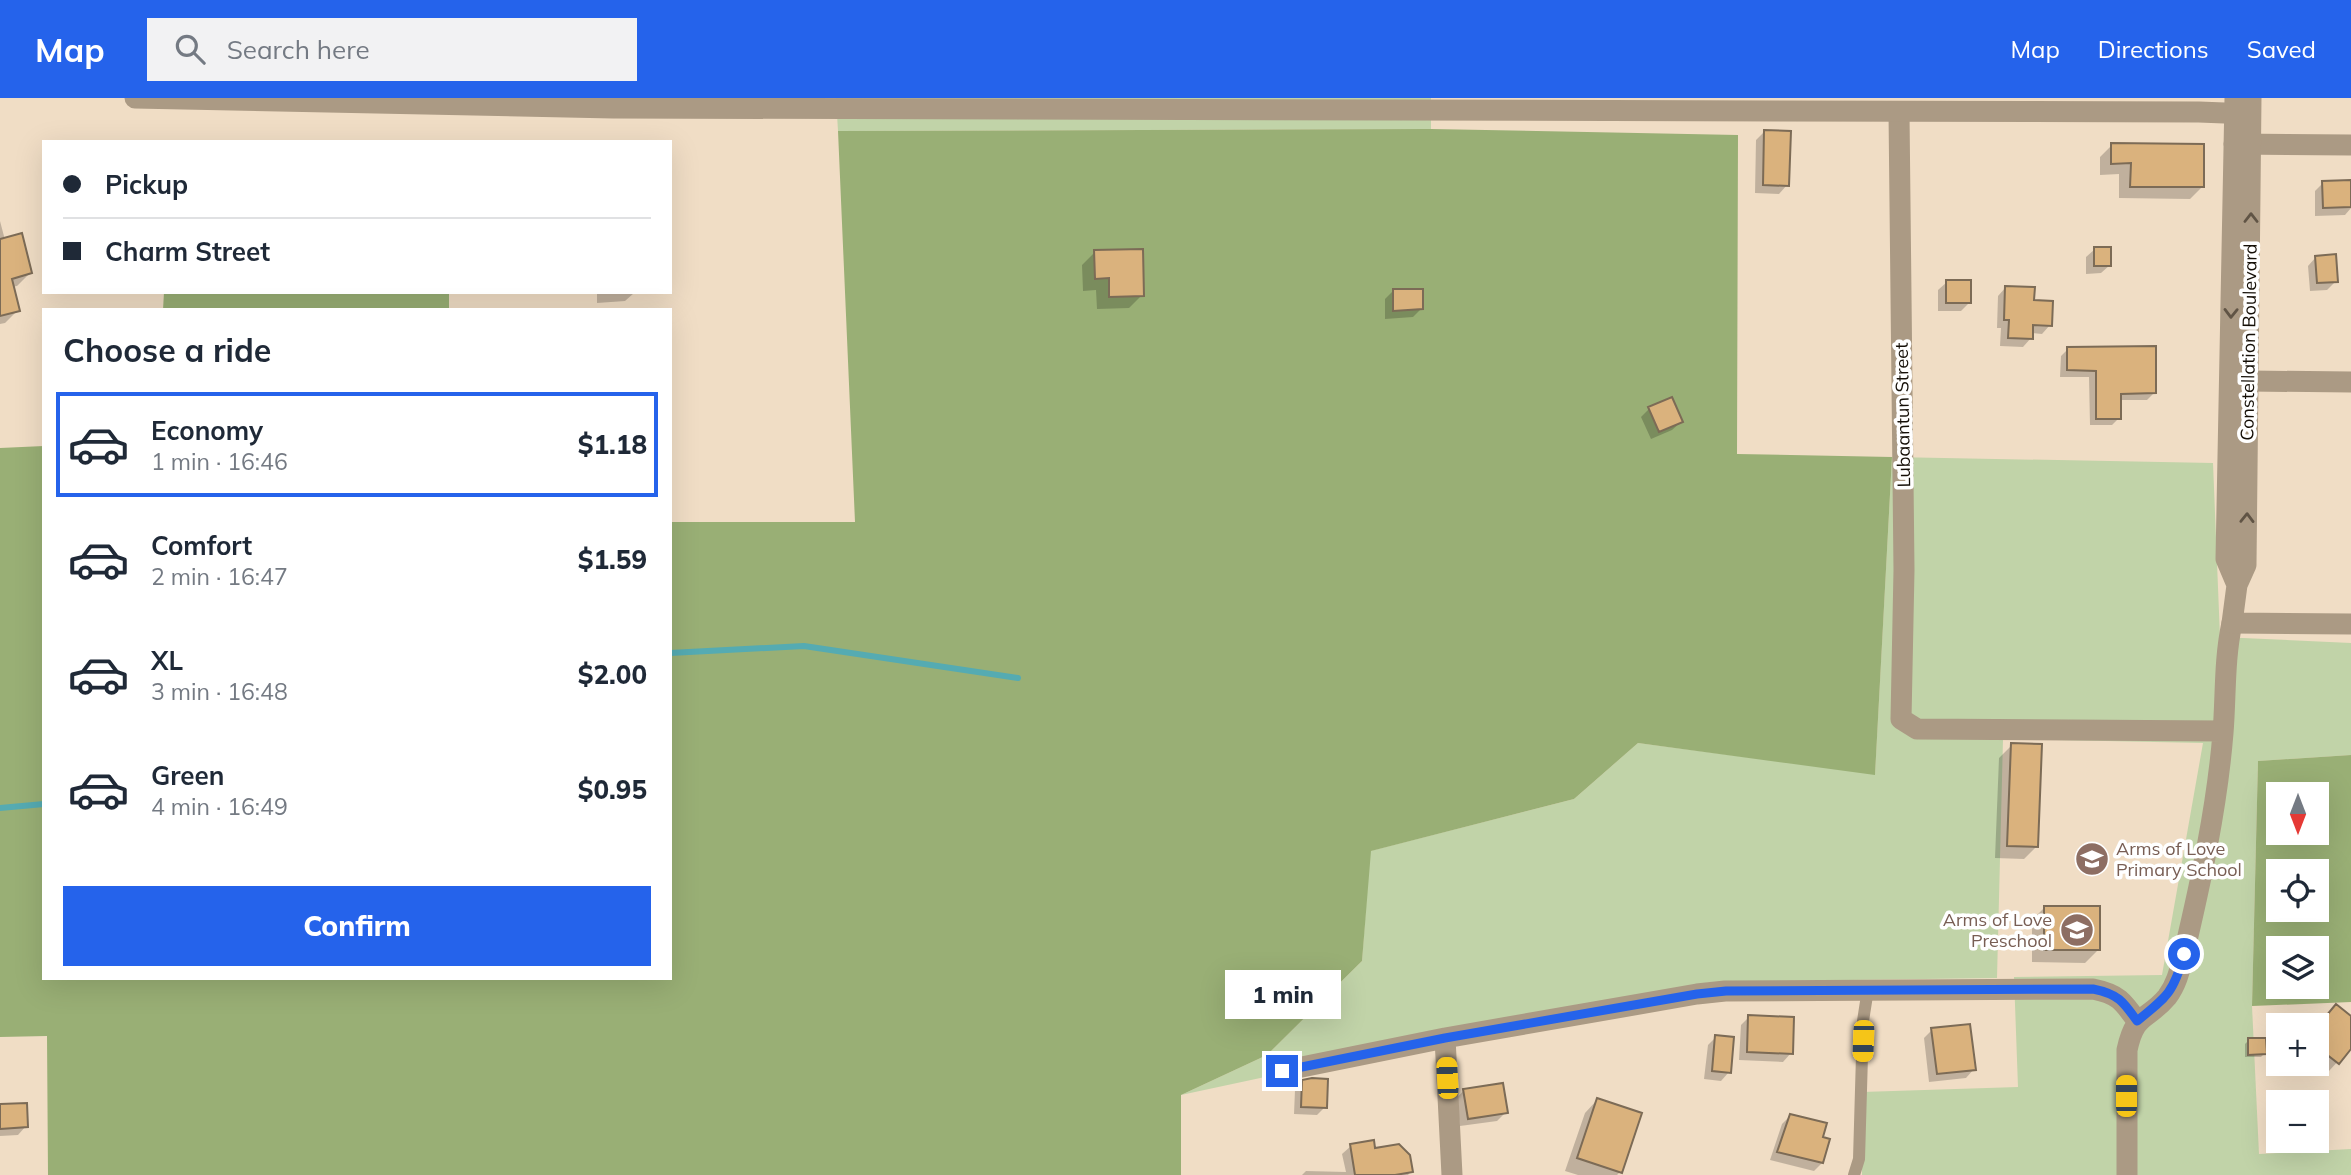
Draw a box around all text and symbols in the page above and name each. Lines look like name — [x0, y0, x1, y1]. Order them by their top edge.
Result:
search box — [147, 18, 637, 81]
text: Map — [35, 29, 105, 70]
icon: search — [171, 30, 209, 68]
text: Search here — [227, 33, 370, 66]
text: Map — [2010, 34, 2060, 64]
text: Directions — [2098, 34, 2209, 64]
text: Saved — [2247, 34, 2316, 64]
text: Pickup — [105, 168, 188, 201]
one-way arrow — [2243, 212, 2258, 223]
text: Charm Street — [105, 235, 270, 268]
street label: Constellation Boulevard — [2235, 243, 2262, 441]
one-way arrow — [2223, 308, 2239, 319]
text: Choose a ride — [63, 330, 271, 370]
street label: Lubaantun Street — [1890, 342, 1915, 488]
icon: car — [67, 413, 130, 476]
text: Economy — [151, 414, 263, 447]
text: $1.18 — [578, 428, 647, 461]
text: 1 min · 16:46 — [151, 447, 288, 476]
one-way arrow — [2239, 513, 2255, 523]
icon: car — [67, 528, 130, 591]
text: Comfort — [151, 529, 252, 562]
text: $1.59 — [578, 543, 647, 576]
text: 2 min · 16:47 — [151, 562, 288, 591]
icon: car — [67, 643, 130, 706]
text: XL — [151, 644, 183, 677]
text: $2.00 — [578, 658, 647, 691]
text: 3 min · 16:48 — [151, 677, 288, 706]
icon: car — [67, 758, 130, 821]
text: Green — [151, 759, 224, 792]
text: $0.95 — [578, 773, 647, 806]
north arrow — [2266, 782, 2329, 845]
map controls — [2266, 782, 2329, 1153]
text: 4 min · 16:49 — [151, 792, 288, 821]
place label: Arms of Love Primary School — [2116, 837, 2242, 881]
school or university icon: Arms of Love Primary School — [2073, 840, 2111, 878]
button: locate — [2266, 859, 2329, 922]
button: Confirm — [63, 886, 651, 966]
place label: Arms of Love Preschool — [1943, 908, 2052, 952]
school or university icon: Arms of Love Preschool — [2058, 911, 2096, 949]
button: layers — [2266, 936, 2329, 999]
route start — [2168, 938, 2200, 970]
callout: 1 min — [1224, 970, 1340, 1018]
text: 1 min — [1252, 980, 1314, 1009]
button: + — [2266, 1013, 2329, 1076]
car — [1852, 1020, 1875, 1062]
route end — [1266, 1055, 1298, 1087]
car — [1436, 1056, 1459, 1100]
car — [2116, 1075, 2137, 1117]
button: − — [2266, 1090, 2329, 1153]

